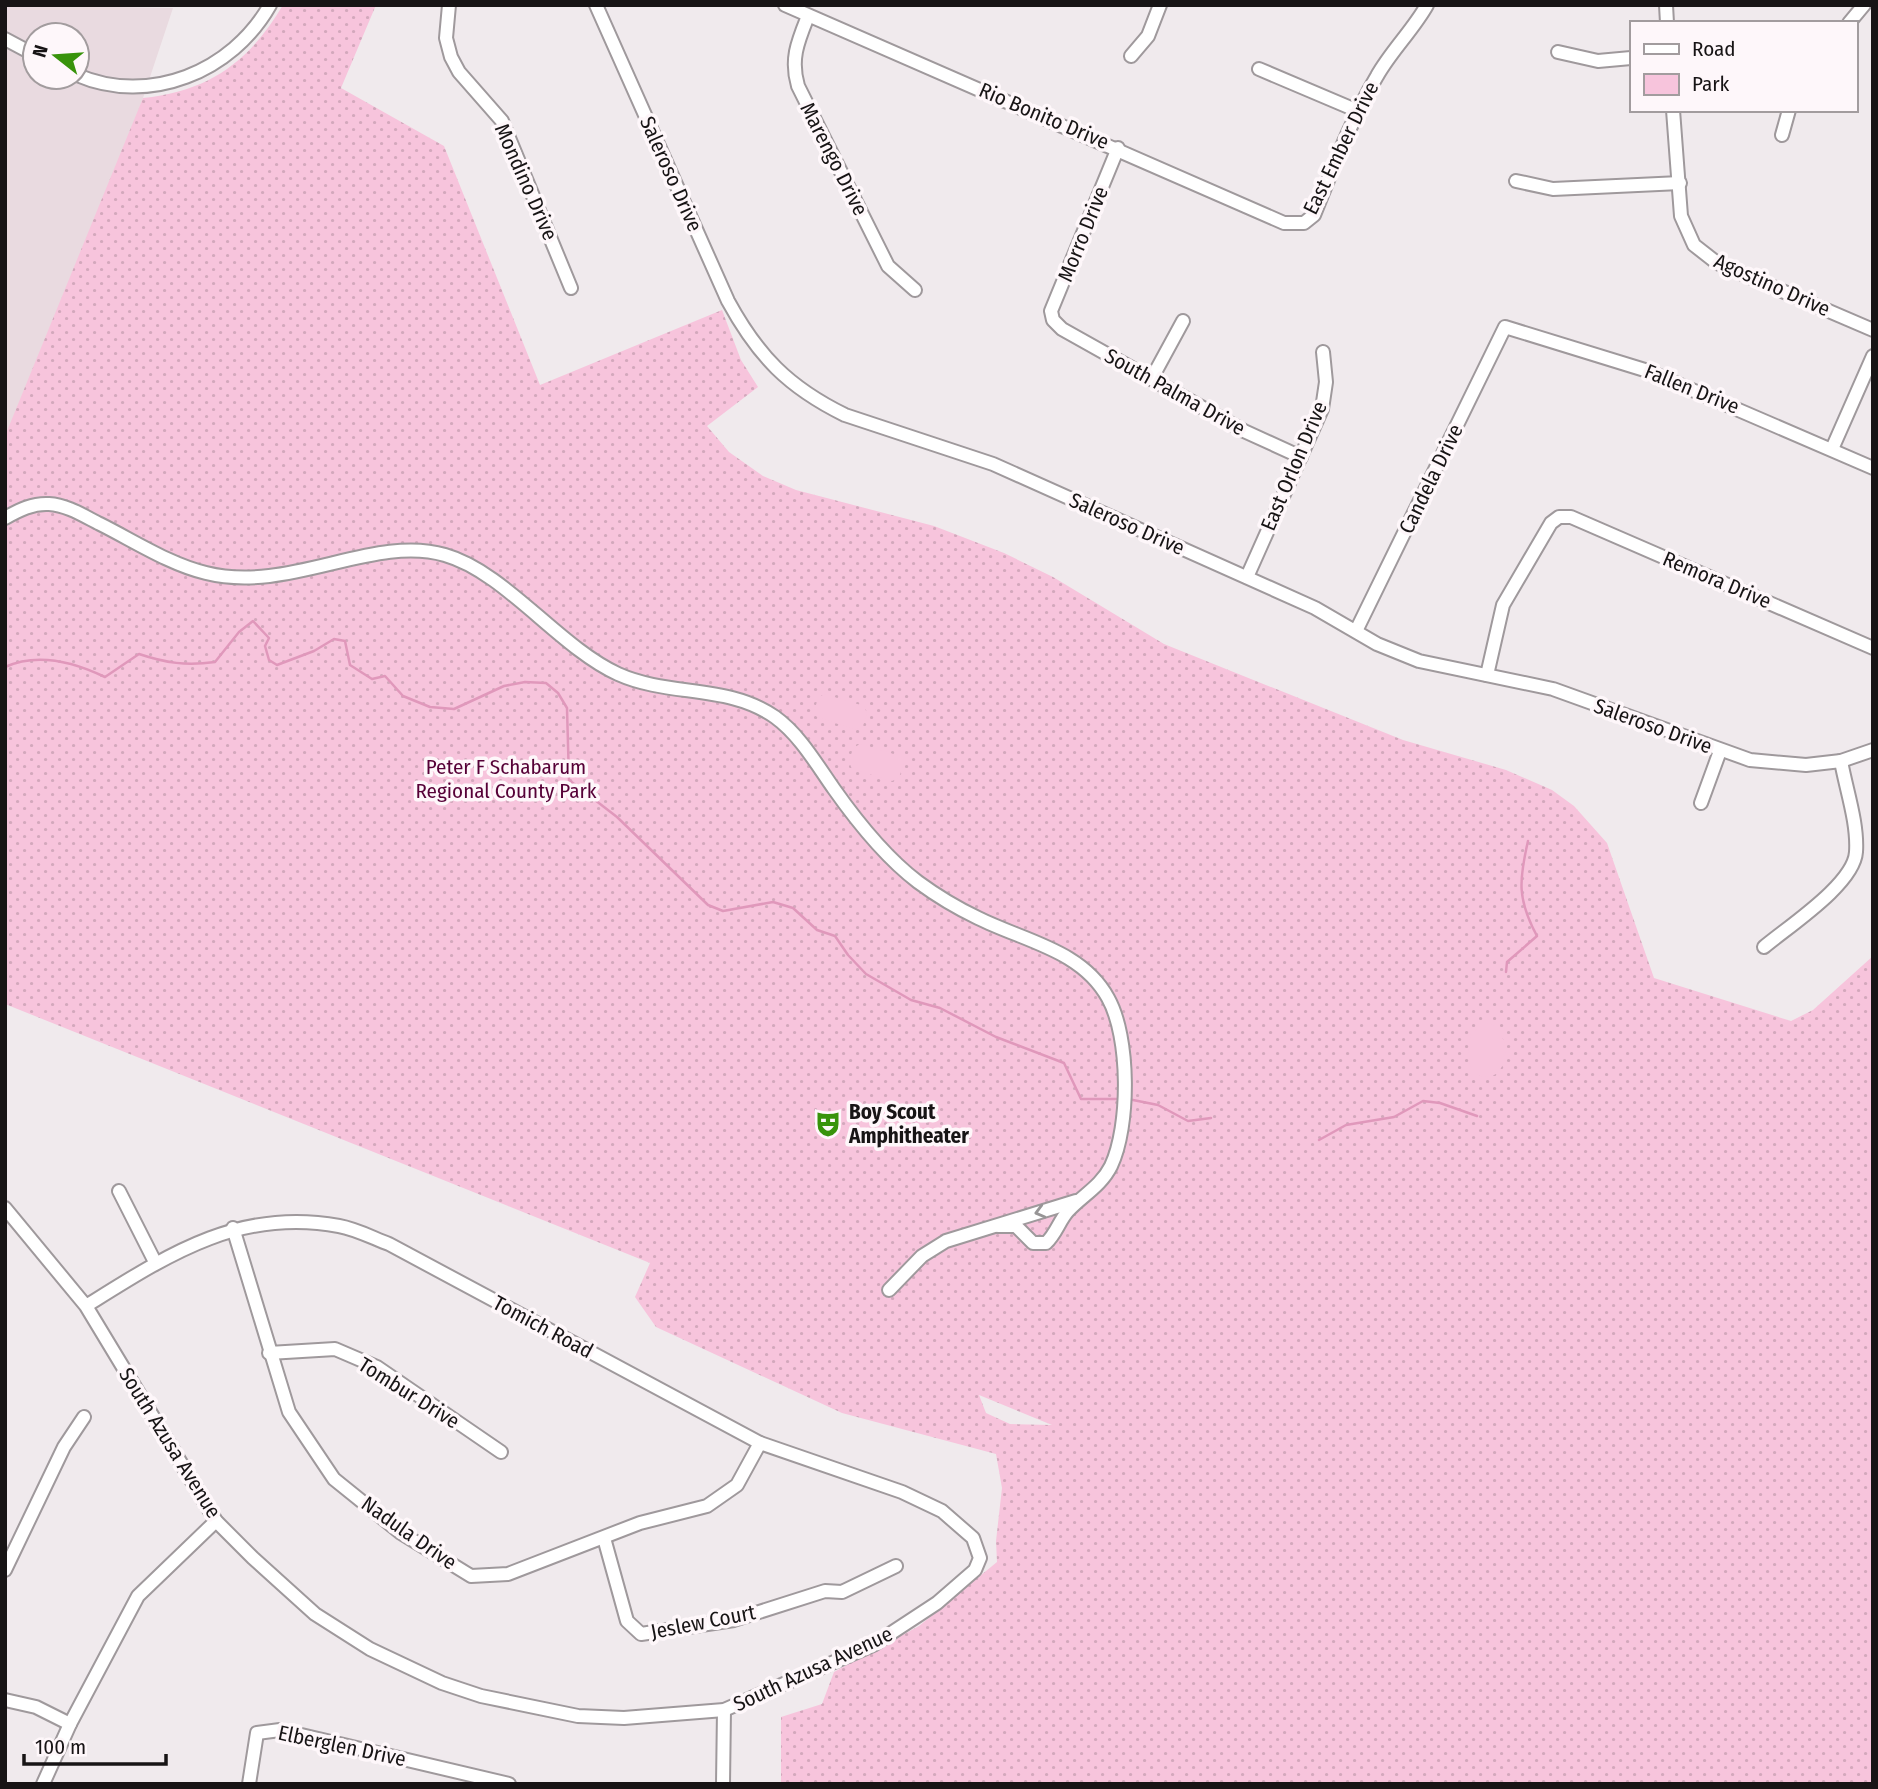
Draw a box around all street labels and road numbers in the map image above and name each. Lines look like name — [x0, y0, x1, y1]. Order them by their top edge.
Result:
street label: Rio Bonito Drive — [975, 77, 1113, 155]
street label: East Ember Drive — [1298, 77, 1384, 219]
street label: Marengo Drive — [794, 98, 874, 220]
street label: Saleroso Drive — [634, 112, 708, 236]
street label: Mondino Drive — [489, 120, 563, 244]
street label: Morro Drive — [1052, 183, 1114, 285]
street label: Agostino Drive — [1710, 248, 1834, 322]
street label: South Palma Drive — [1100, 343, 1250, 441]
street label: Fallen Drive — [1641, 358, 1743, 420]
street label: East Orlon Drive — [1255, 397, 1333, 535]
street label: Candela Drive — [1393, 420, 1469, 538]
street label: Saleroso Drive — [1065, 487, 1189, 561]
street label: Remora Drive — [1659, 546, 1775, 614]
street label: Saleroso Drive — [1591, 693, 1715, 759]
street label: Tomich Road — [489, 1290, 597, 1364]
street label: Tombur Drive — [354, 1352, 464, 1434]
street label: South Azusa Avenue — [113, 1363, 227, 1523]
street label: Nadula Drive — [356, 1491, 462, 1575]
street label: Jeslew Court — [648, 1599, 758, 1645]
street label: South Azusa Avenue — [729, 1621, 897, 1717]
street label: Elberglen Drive — [276, 1720, 408, 1772]

